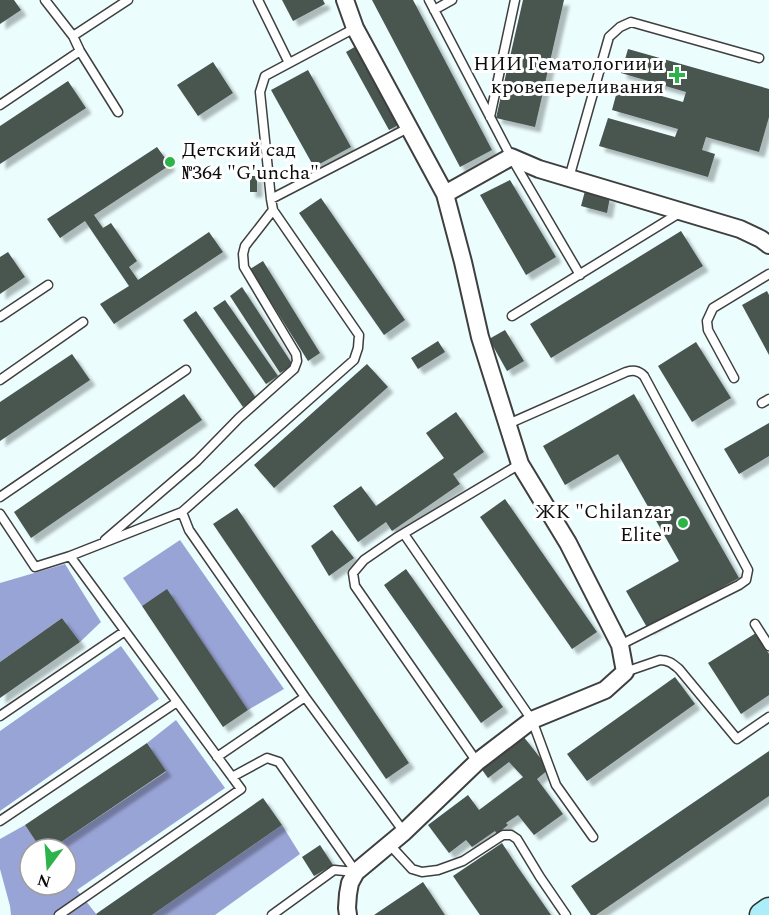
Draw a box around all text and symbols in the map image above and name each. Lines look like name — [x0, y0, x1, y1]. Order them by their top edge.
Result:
place label: НИИ Гематологии и кровепереливания — [473, 49, 664, 102]
marker: НИИ Гематологии и кровепереливания — [668, 66, 686, 84]
place label: Детский сад №364 "G'uncha" — [182, 135, 319, 188]
marker: Детский сад №364 "G'uncha" — [163, 155, 177, 169]
place label: ЖК "Chilanzar Elite" — [536, 497, 671, 550]
marker: ЖК "Chilanzar Elite" — [676, 516, 690, 530]
north arrow — [18, 837, 78, 897]
text: N — [35, 867, 54, 894]

